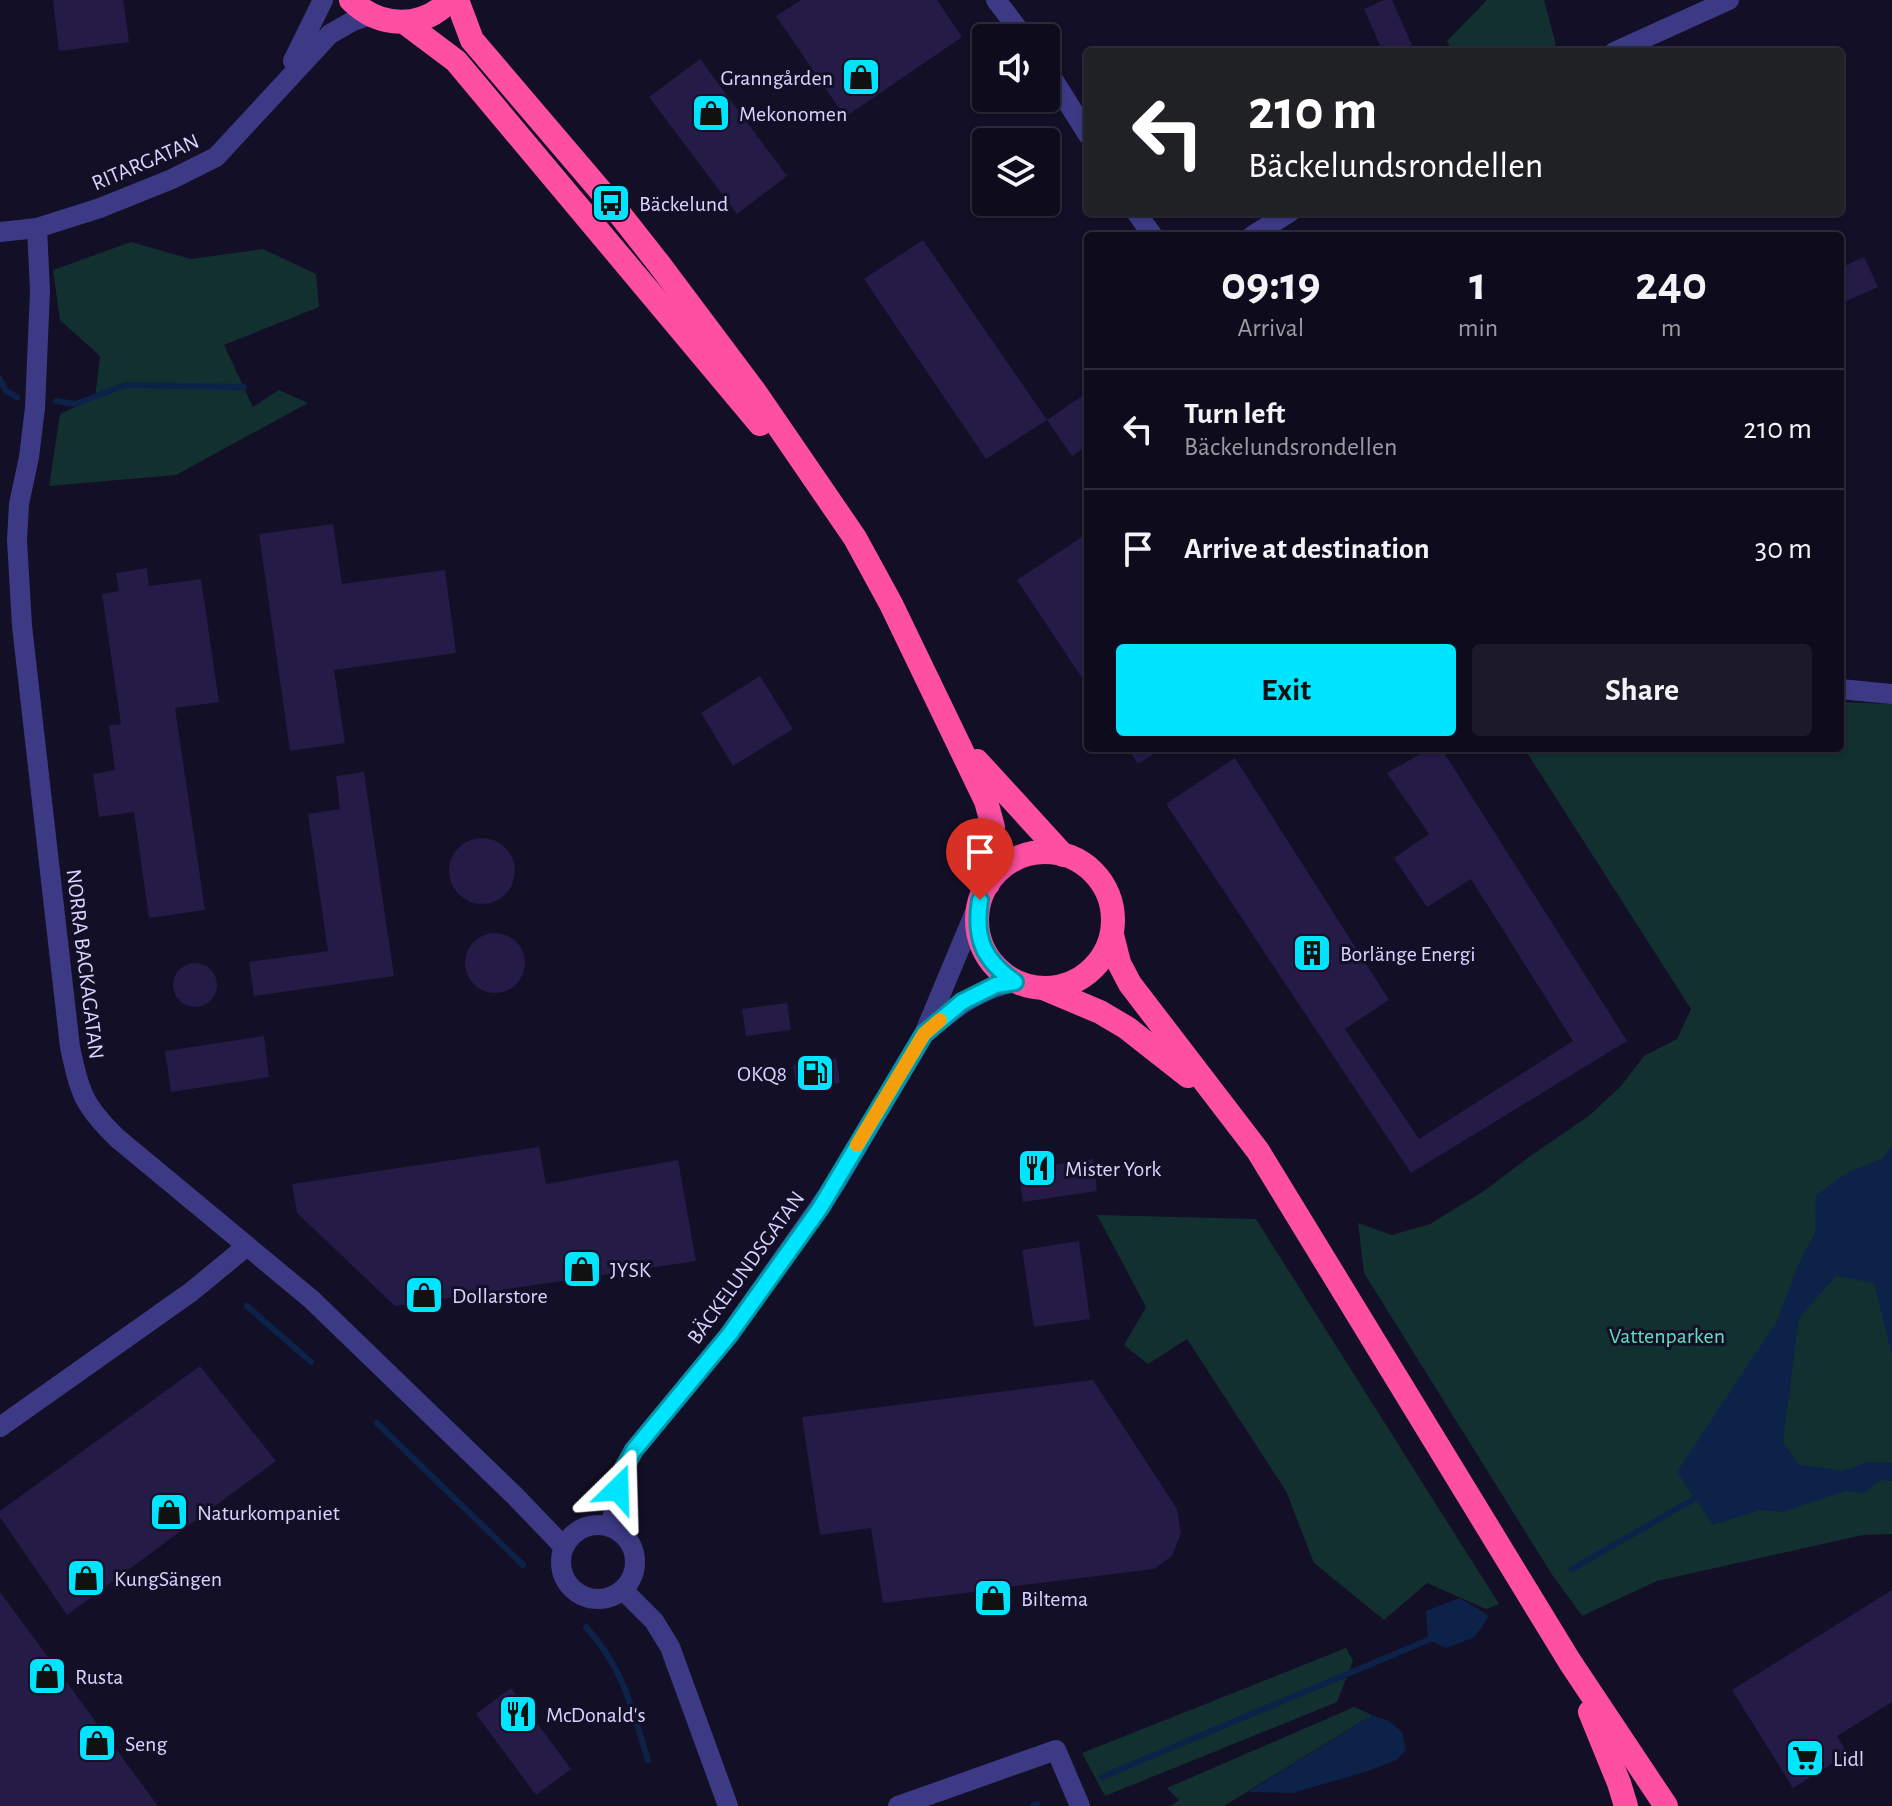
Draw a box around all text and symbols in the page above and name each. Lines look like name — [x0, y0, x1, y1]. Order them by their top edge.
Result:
map controls — [972, 24, 1060, 216]
button: sound — [972, 24, 1060, 112]
shop icon: Granngården — [840, 56, 882, 98]
place label: Granngården — [721, 67, 833, 89]
icon: left — [1116, 80, 1220, 184]
text: 210 m — [1248, 83, 1377, 139]
shop icon: Mekonomen — [690, 92, 732, 134]
place label: Mekonomen — [739, 103, 847, 125]
button: layers — [972, 128, 1060, 216]
street label: RITARGATAN — [89, 129, 202, 194]
text: Bäckelundsrondellen — [1248, 148, 1543, 184]
bus stop icon: Bäckelund — [590, 182, 632, 224]
place label: Bäckelund — [639, 193, 728, 215]
text: 09:19 — [1221, 261, 1321, 309]
text: 1 — [1469, 261, 1487, 309]
text: 240 — [1635, 261, 1707, 309]
text: Arrival — [1237, 315, 1304, 341]
text: min — [1458, 315, 1498, 341]
text: m — [1661, 315, 1682, 341]
text: Turn left — [1184, 399, 1285, 429]
icon: left — [1116, 407, 1160, 451]
text: 210 m — [1743, 414, 1812, 444]
text: Bäckelundsrondellen — [1184, 434, 1397, 460]
icon: arrive — [1116, 527, 1160, 571]
text: Arrive at destination — [1184, 534, 1430, 564]
text: 30 m — [1755, 534, 1812, 564]
button: Exit — [1116, 644, 1456, 736]
button: Share — [1472, 644, 1812, 736]
pin — [946, 818, 1014, 900]
icon: arrive — [958, 830, 1002, 874]
street label: NORRA BACKAGATAN — [62, 868, 108, 1061]
building icon: Borlänge Energi — [1291, 932, 1333, 974]
place label: Borlänge Energi — [1340, 943, 1476, 965]
fuel station icon: OKQ8 — [794, 1052, 836, 1094]
place label: OKQ8 — [737, 1063, 787, 1085]
restaurant icon: Mister York — [1016, 1147, 1058, 1189]
place label: Mister York — [1065, 1158, 1161, 1180]
street label: BÄCKELUNDSGATAN — [683, 1187, 808, 1348]
shop icon: JYSK — [561, 1248, 603, 1290]
place label: JYSK — [610, 1259, 652, 1281]
shop icon: Dollarstore — [403, 1274, 445, 1316]
place label: Dollarstore — [452, 1285, 548, 1307]
park label: Vattenparken — [1609, 1325, 1725, 1347]
position arrow — [576, 1447, 660, 1531]
shop icon: Naturkompaniet — [148, 1491, 190, 1533]
place label: Naturkompaniet — [197, 1502, 340, 1524]
shop icon: KungSängen — [65, 1557, 107, 1599]
place label: KungSängen — [114, 1568, 222, 1590]
shop icon: Biltema — [972, 1577, 1014, 1619]
place label: Biltema — [1021, 1588, 1088, 1610]
shop icon: Rusta — [26, 1655, 68, 1697]
place label: Rusta — [75, 1666, 123, 1688]
restaurant icon: McDonald's — [497, 1693, 539, 1735]
place label: McDonald's — [546, 1704, 646, 1726]
shop icon: Seng — [76, 1722, 118, 1764]
place label: Seng — [125, 1733, 167, 1755]
supermarket icon: Lidl — [1784, 1737, 1826, 1779]
place label: Lidl — [1833, 1748, 1864, 1770]

